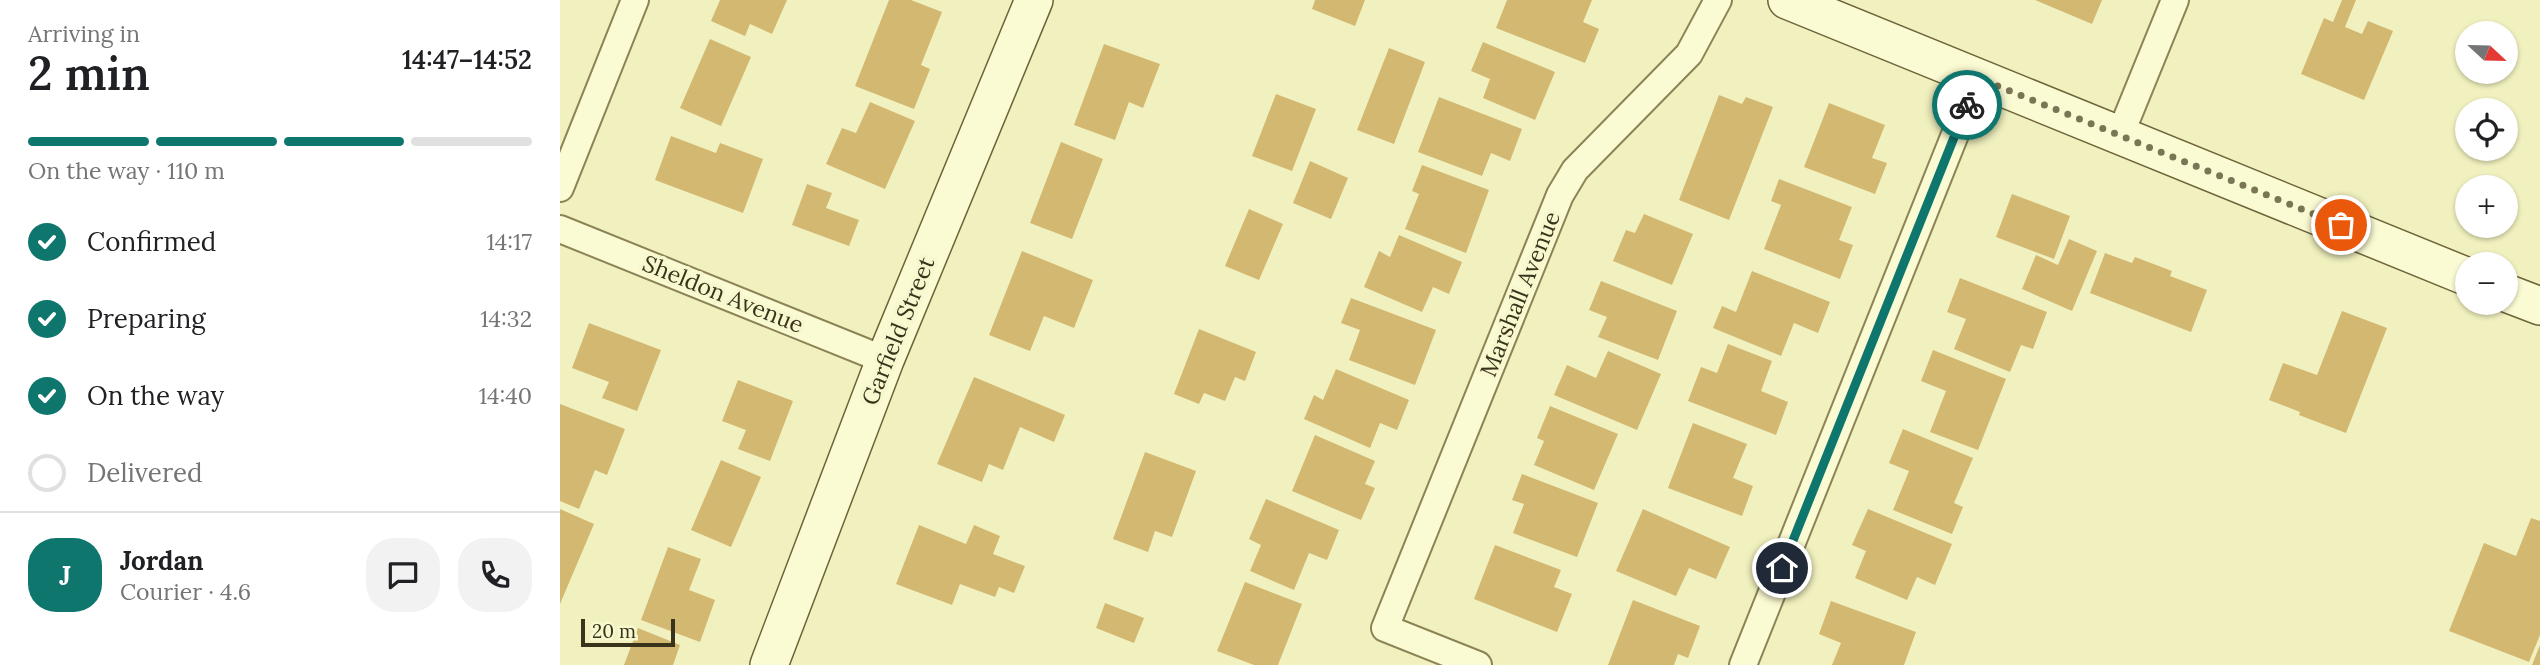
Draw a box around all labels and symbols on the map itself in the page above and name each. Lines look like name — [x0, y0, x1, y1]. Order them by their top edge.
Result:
north arrow — [2455, 21, 2518, 84]
courier — [1932, 70, 2002, 140]
pin — [2311, 195, 2371, 255]
street label: Marshall Avenue — [1473, 207, 1566, 381]
street label: Sheldon Avenue — [639, 248, 808, 339]
street label: Garfield Street — [855, 252, 940, 409]
pin — [1752, 538, 1812, 598]
scale bar — [581, 616, 676, 648]

